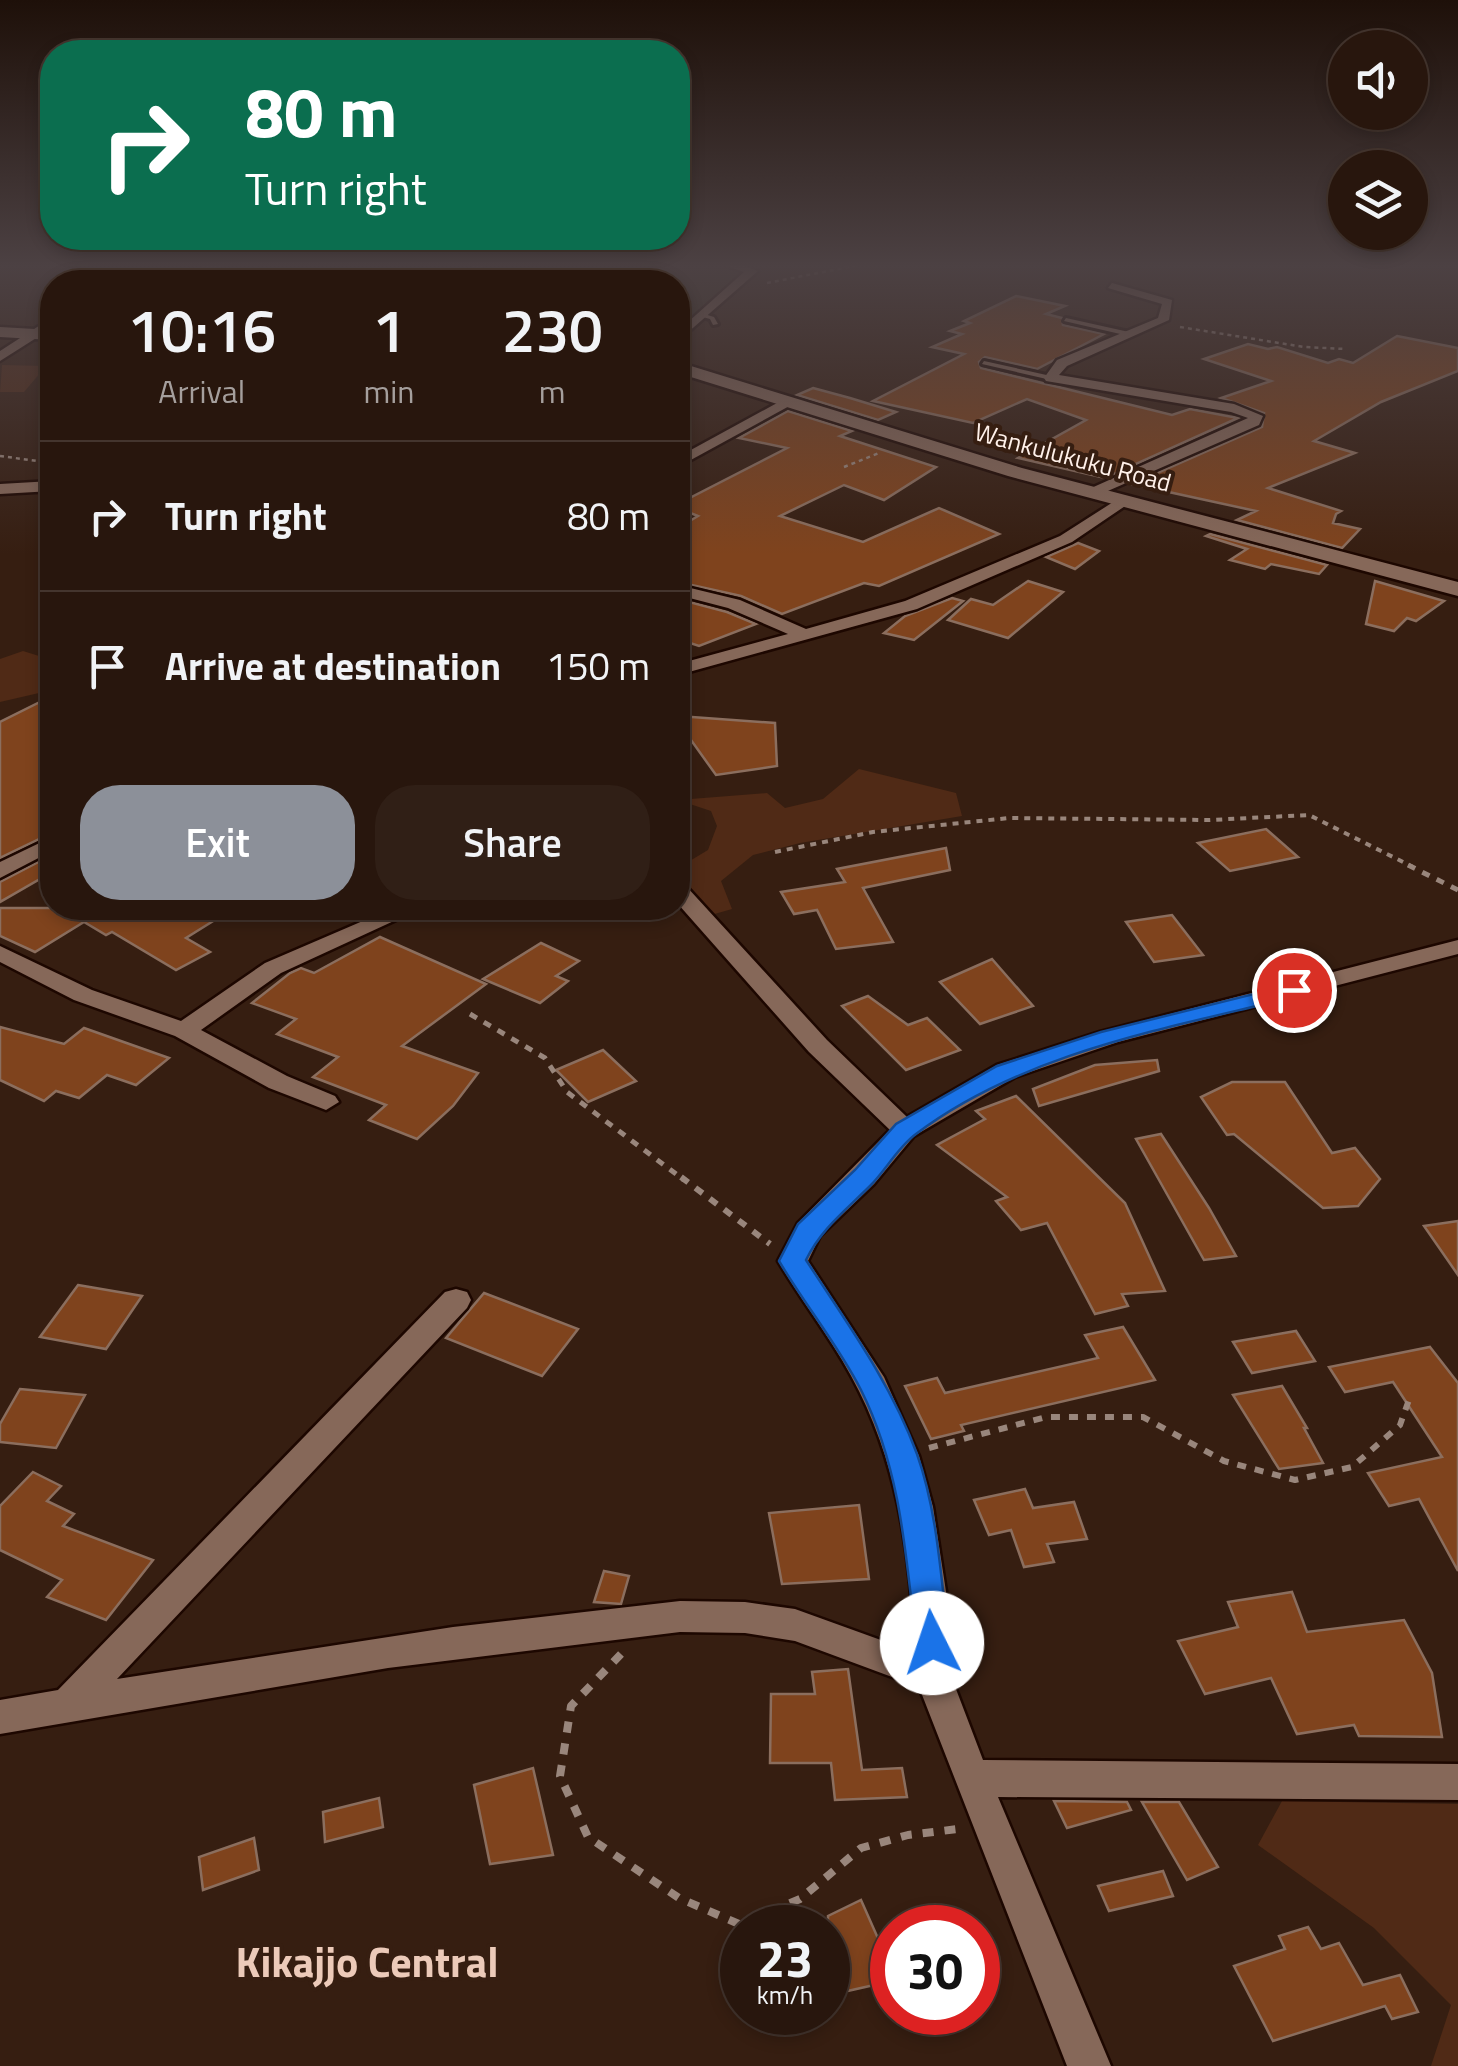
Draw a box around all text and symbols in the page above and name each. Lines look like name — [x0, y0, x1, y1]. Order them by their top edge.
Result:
map controls — [1328, 30, 1428, 250]
button: sound — [1328, 30, 1428, 130]
text: 80 m — [245, 58, 398, 164]
icon: right — [80, 80, 210, 210]
button: layers — [1328, 150, 1428, 250]
text: Turn right — [245, 154, 427, 222]
text: 10:16 — [127, 284, 276, 375]
text: 1 — [372, 284, 406, 375]
text: 230 — [502, 284, 603, 375]
text: Arrival — [158, 367, 245, 415]
text: min — [363, 367, 414, 415]
text: m — [539, 367, 566, 415]
street label: Wankulukuku Road — [970, 412, 1176, 502]
text: Turn right — [165, 487, 327, 545]
text: 80 m — [567, 487, 650, 545]
icon: right — [80, 489, 135, 544]
text: Arrive at destination — [165, 637, 501, 695]
text: 150 m — [546, 637, 650, 695]
icon: arrive — [80, 639, 135, 694]
button: Exit — [80, 785, 355, 900]
button: Share — [375, 785, 650, 900]
pin — [1252, 948, 1337, 1033]
icon: arrive — [1267, 963, 1322, 1018]
position arrow — [880, 1591, 984, 1695]
speed limit sign: 30 — [870, 1905, 1000, 2035]
text: 23 — [757, 1920, 813, 1996]
district label: Kikajjo Central — [235, 1929, 499, 1993]
text: km/h — [757, 1976, 813, 2014]

